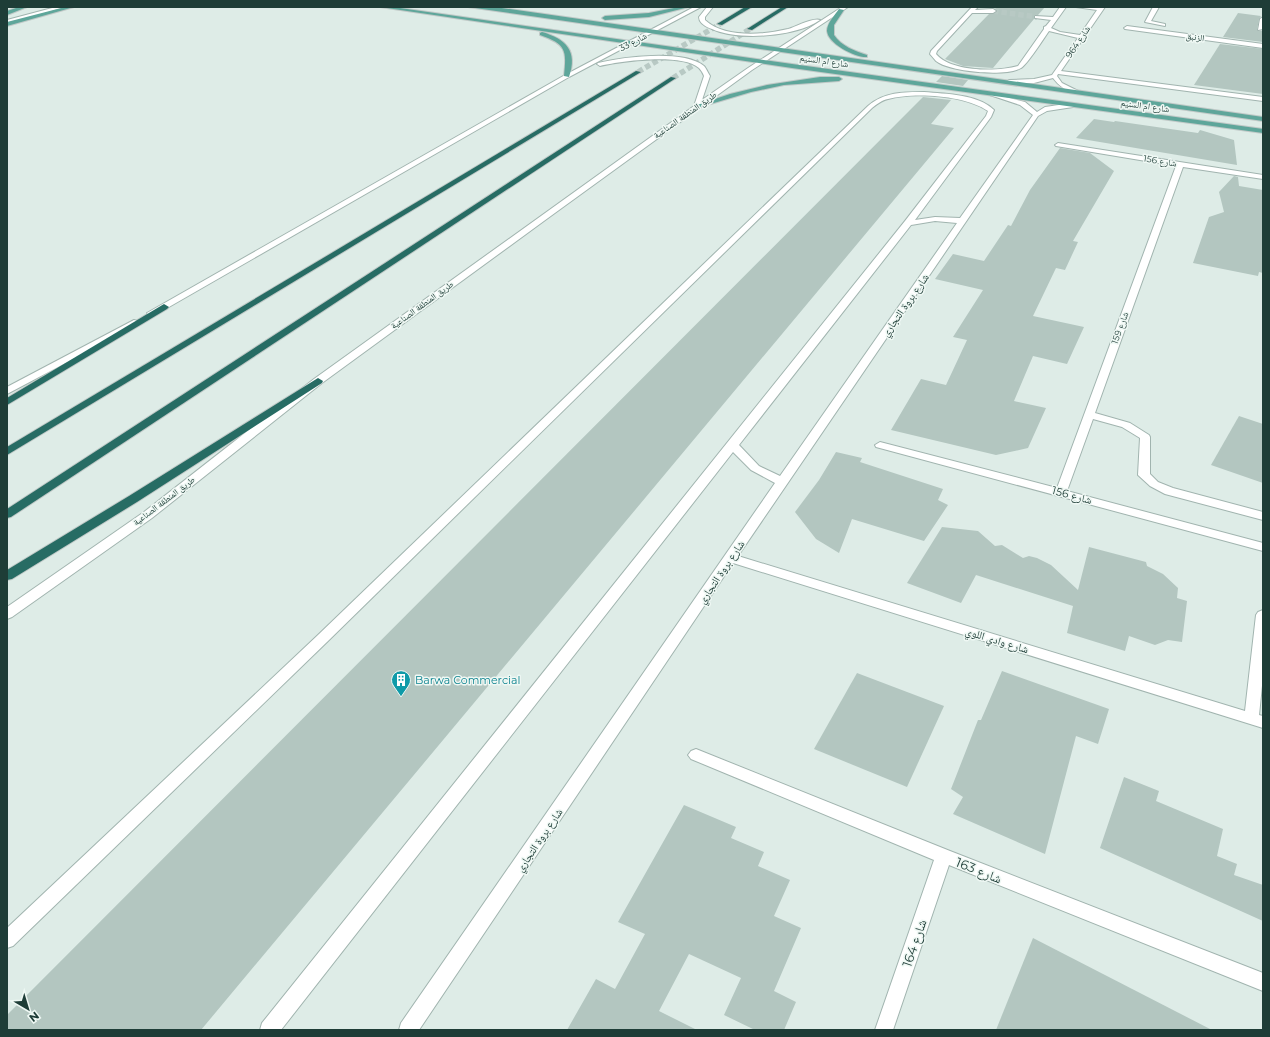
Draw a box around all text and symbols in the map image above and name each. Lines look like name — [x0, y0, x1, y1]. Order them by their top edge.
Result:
street label: شارع 964 — [1063, 23, 1093, 60]
street label: شارع 33 — [617, 30, 649, 54]
street label: الزنبق — [1185, 30, 1205, 44]
street label: شارع ام السنيم — [799, 52, 849, 71]
street label: طريق المنطقة الصناعية — [651, 89, 719, 141]
street label: شارع ام السنيم — [1120, 97, 1170, 116]
street label: شارع 156 — [1143, 152, 1177, 170]
street label: شارع بروة التجاري — [878, 271, 933, 340]
street label: طريق المنطقة الصناعية — [388, 278, 455, 331]
street label: شارع 159 — [1109, 310, 1131, 346]
street label: طريق المنطقة الصناعية — [131, 474, 197, 528]
street label: شارع 156 — [1051, 483, 1093, 507]
street label: شارع بروة التجاري — [695, 537, 749, 608]
street label: شارع وادي اللوي — [963, 624, 1030, 658]
building icon: Barwa Commercial — [390, 669, 412, 697]
place label: Barwa Commercial — [415, 673, 520, 687]
street label: شارع بروة التجاري — [513, 805, 567, 876]
street label: شارع 163 — [953, 854, 1004, 888]
street label: شارع 164 — [898, 917, 931, 970]
north arrow — [8, 989, 48, 1029]
text: N — [26, 1009, 42, 1025]

